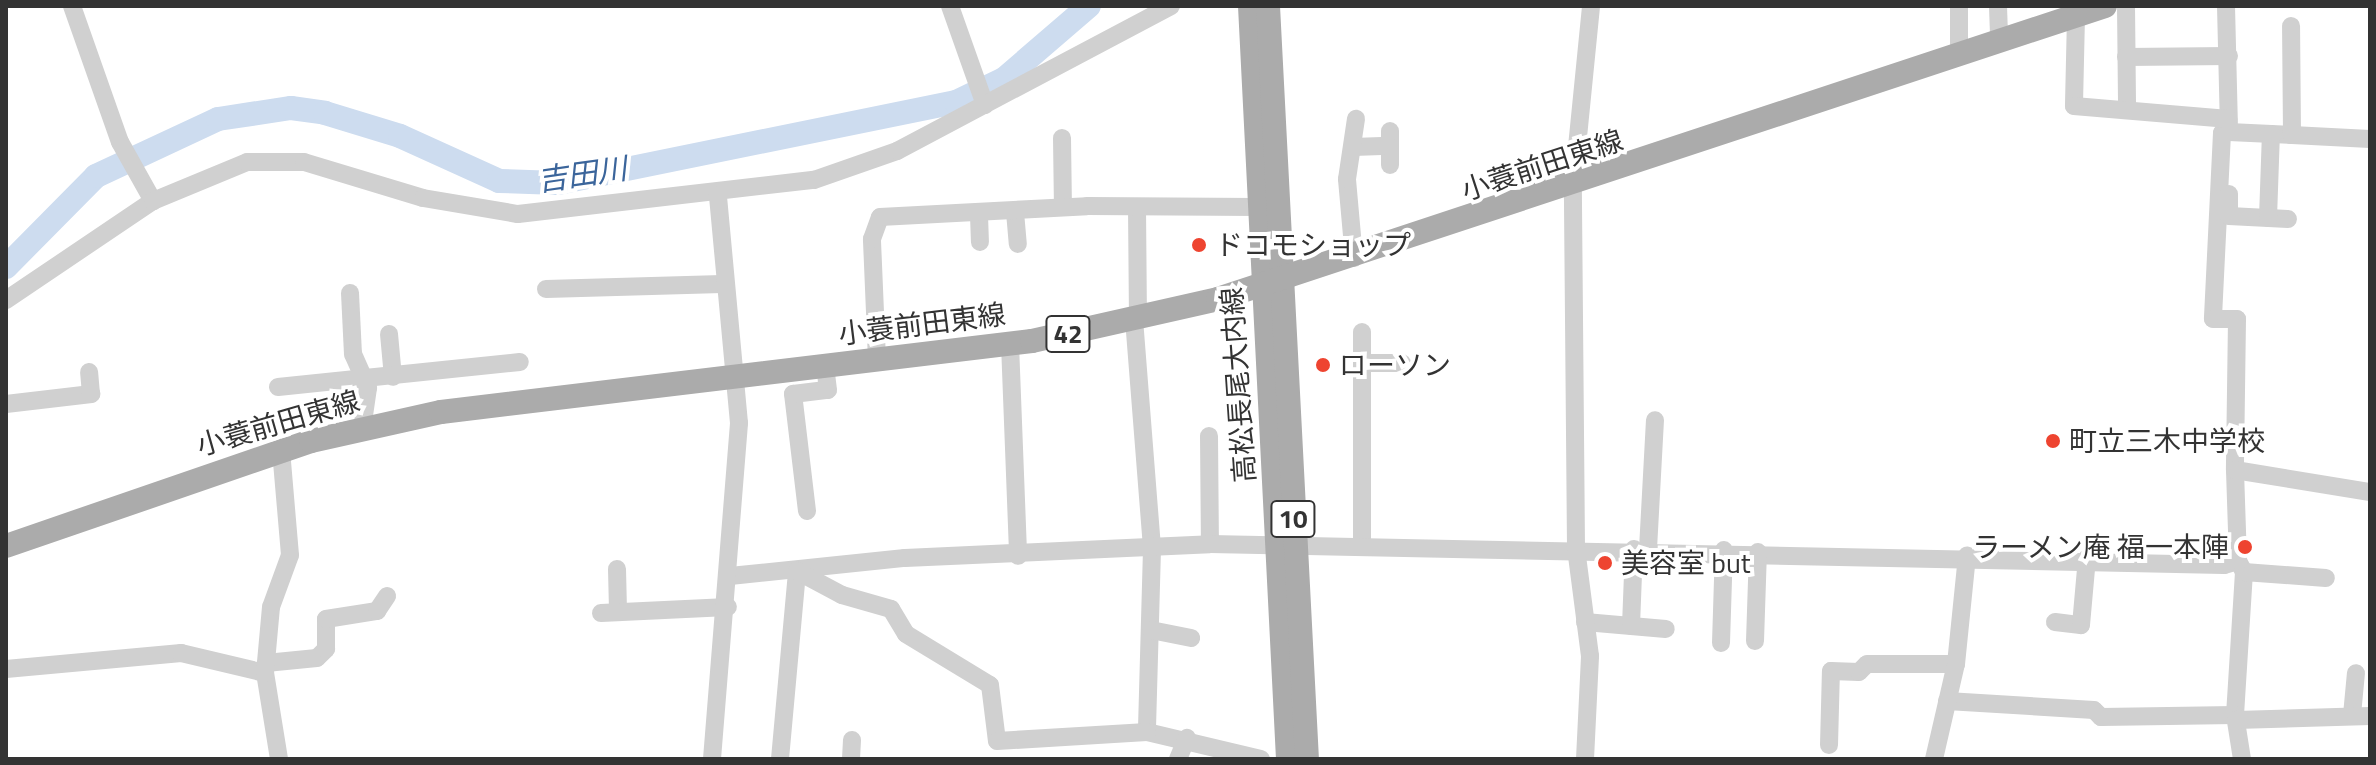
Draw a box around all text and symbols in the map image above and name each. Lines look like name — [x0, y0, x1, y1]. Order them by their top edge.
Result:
street label: 小蓑前田東線 — [1457, 123, 1627, 207]
water label: 吉田川 — [535, 150, 629, 198]
place label: ドコモショップ — [1215, 228, 1411, 262]
marker: ドコモショップ — [1190, 236, 1208, 254]
street label: 高松長尾大内線 — [1214, 286, 1262, 484]
street label: 小蓑前田東線 — [837, 297, 1007, 351]
road number: 42 — [1044, 312, 1092, 356]
place label: ローソン — [1339, 348, 1451, 382]
marker: ローソン — [1314, 356, 1332, 374]
street label: 小蓑前田東線 — [193, 384, 363, 462]
place label: 町立三木中学校 — [2069, 424, 2265, 458]
marker: 町立三木中学校 — [2044, 432, 2062, 450]
road number: 10 — [1269, 497, 1317, 541]
place label: ラーメン庵 福一本陣 — [1971, 530, 2229, 564]
marker: ラーメン庵 福一本陣 — [2236, 538, 2254, 556]
place label: 美容室 but — [1621, 546, 1751, 580]
marker: 美容室 but — [1596, 554, 1614, 572]

